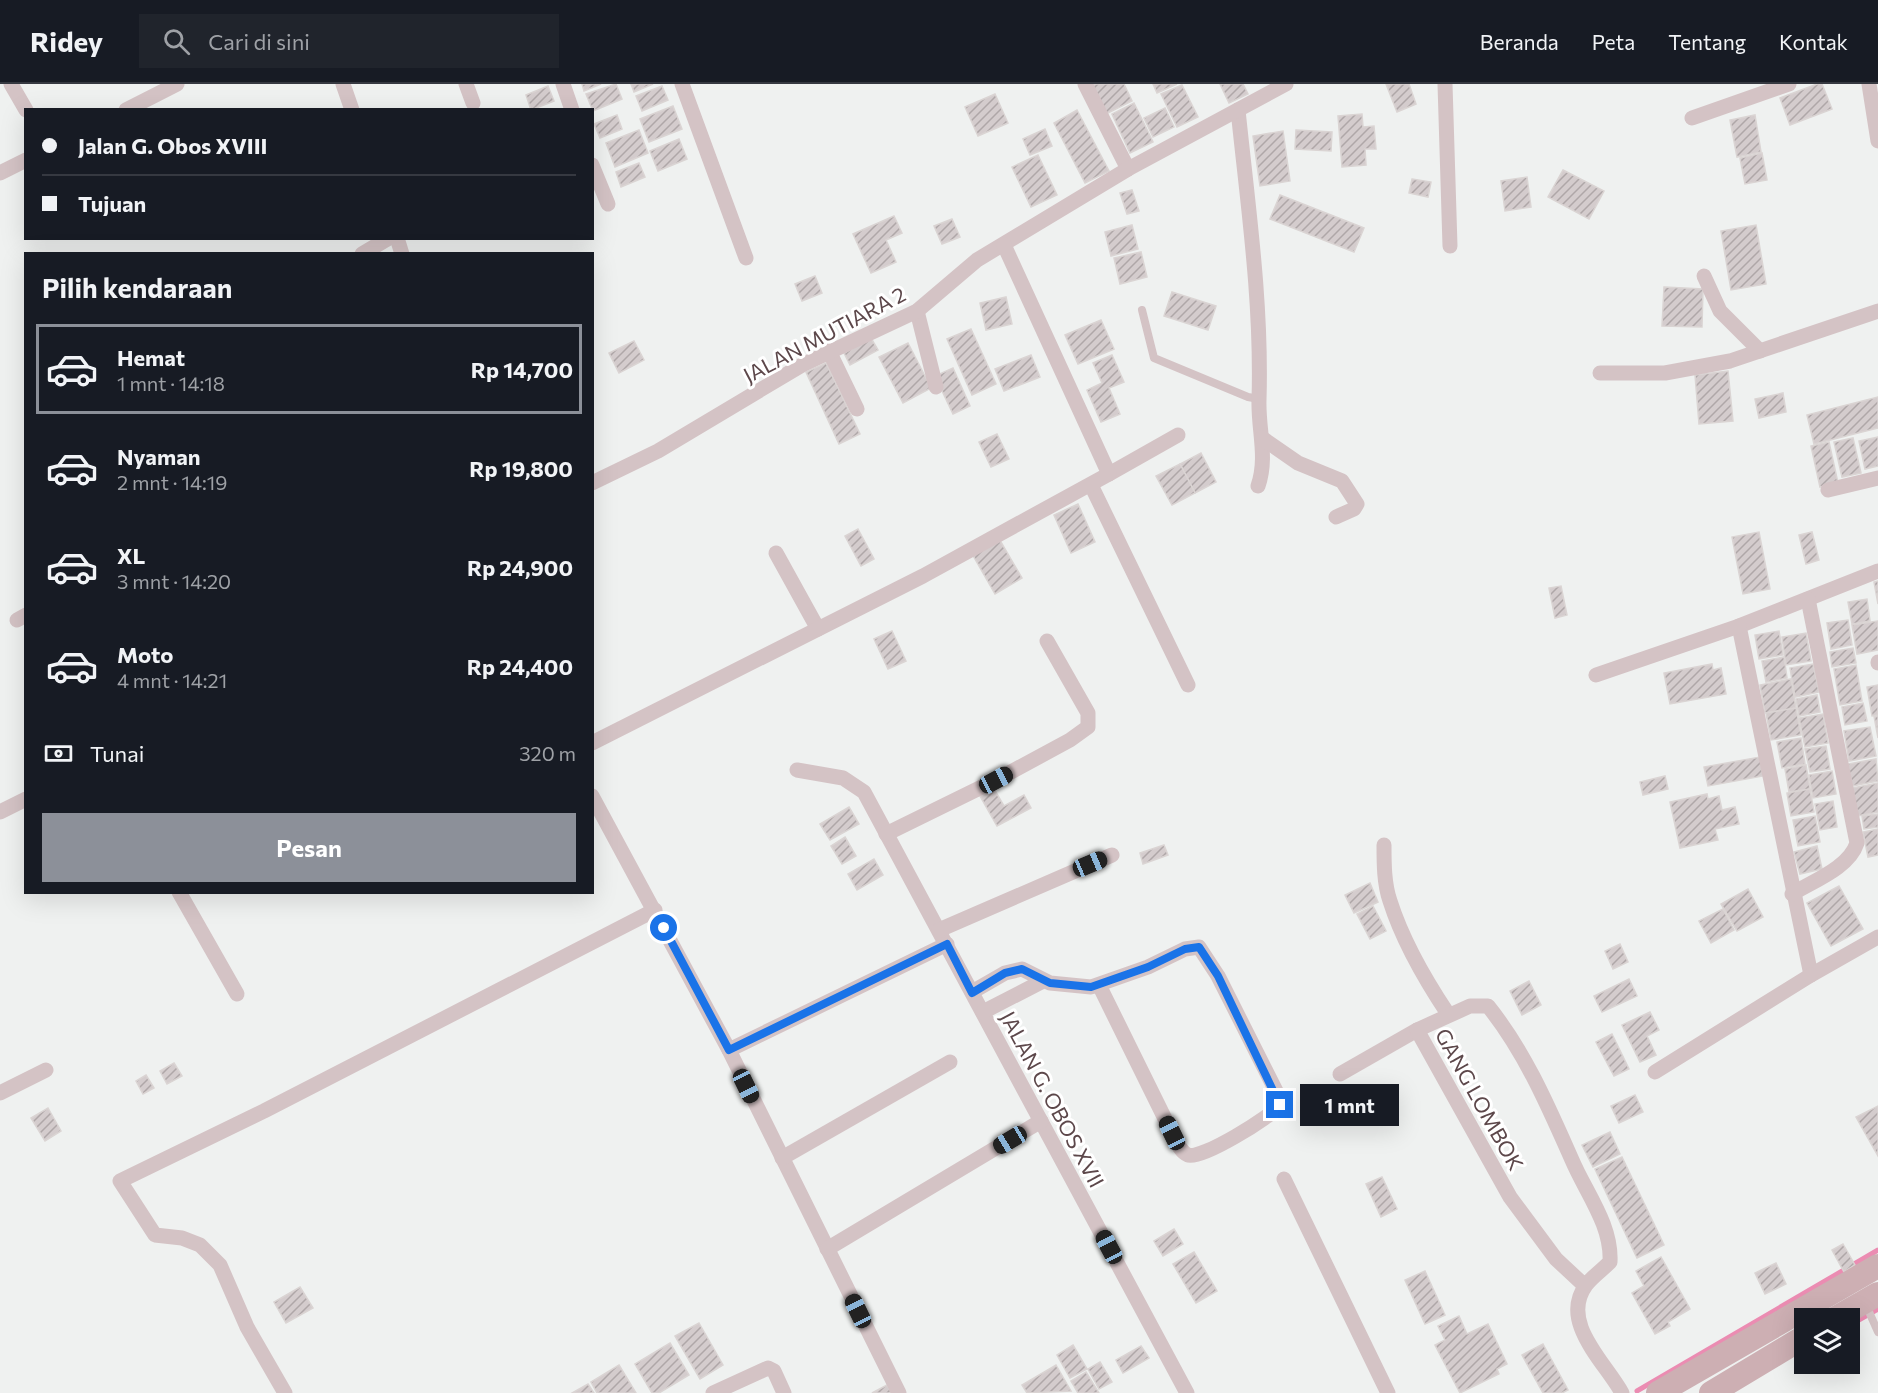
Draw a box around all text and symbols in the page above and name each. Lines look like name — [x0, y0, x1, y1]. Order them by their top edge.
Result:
search box — [139, 14, 559, 68]
text: Ridey — [30, 24, 103, 58]
icon: search — [160, 25, 193, 58]
text: Cari di sini — [208, 28, 310, 55]
text: Beranda — [1480, 29, 1559, 54]
text: Peta — [1592, 29, 1635, 54]
text: Tentang — [1668, 29, 1746, 54]
text: Kontak — [1779, 29, 1848, 54]
text: Jalan G. Obos XVIII — [78, 132, 268, 159]
text: Tujuan — [78, 190, 146, 217]
text: Pilih kendaraan — [42, 271, 232, 304]
street label: JALAN MUTIARA 2 — [739, 281, 909, 387]
icon: car — [45, 342, 99, 396]
text: Hemat — [117, 344, 185, 371]
text: Rp 14,700 — [471, 356, 573, 383]
text: 1 mnt · 14:18 — [117, 371, 225, 395]
icon: car — [45, 441, 99, 495]
text: Nyaman — [117, 443, 200, 470]
text: Rp 19,800 — [469, 455, 573, 482]
text: 2 mnt · 14:19 — [117, 470, 227, 494]
icon: car — [45, 540, 99, 594]
text: XL — [117, 542, 145, 569]
text: Rp 24,900 — [467, 554, 573, 581]
text: 3 mnt · 14:20 — [117, 569, 231, 593]
icon: car — [45, 639, 99, 693]
text: Moto — [117, 641, 173, 668]
text: Rp 24,400 — [467, 653, 573, 680]
text: 4 mnt · 14:21 — [117, 668, 227, 692]
icon: cash — [42, 737, 75, 770]
text: Tunai — [90, 740, 144, 767]
text: 320 m — [519, 741, 576, 765]
car — [976, 764, 1016, 796]
button: Pesan — [42, 813, 576, 882]
car — [1070, 849, 1110, 879]
route start — [650, 914, 677, 941]
street label: JALAN G. OBOS XVII — [996, 1007, 1110, 1191]
street label: GANG LOMBOK — [1431, 1024, 1529, 1174]
car — [730, 1066, 762, 1106]
callout: 1 mnt — [1301, 1084, 1400, 1126]
route end — [1266, 1091, 1293, 1118]
text: 1 mnt — [1324, 1093, 1375, 1117]
car — [1156, 1113, 1188, 1153]
car — [990, 1123, 1030, 1157]
car — [1093, 1227, 1125, 1267]
car — [842, 1291, 874, 1331]
map controls — [1794, 1308, 1860, 1374]
button: layers — [1794, 1308, 1860, 1374]

